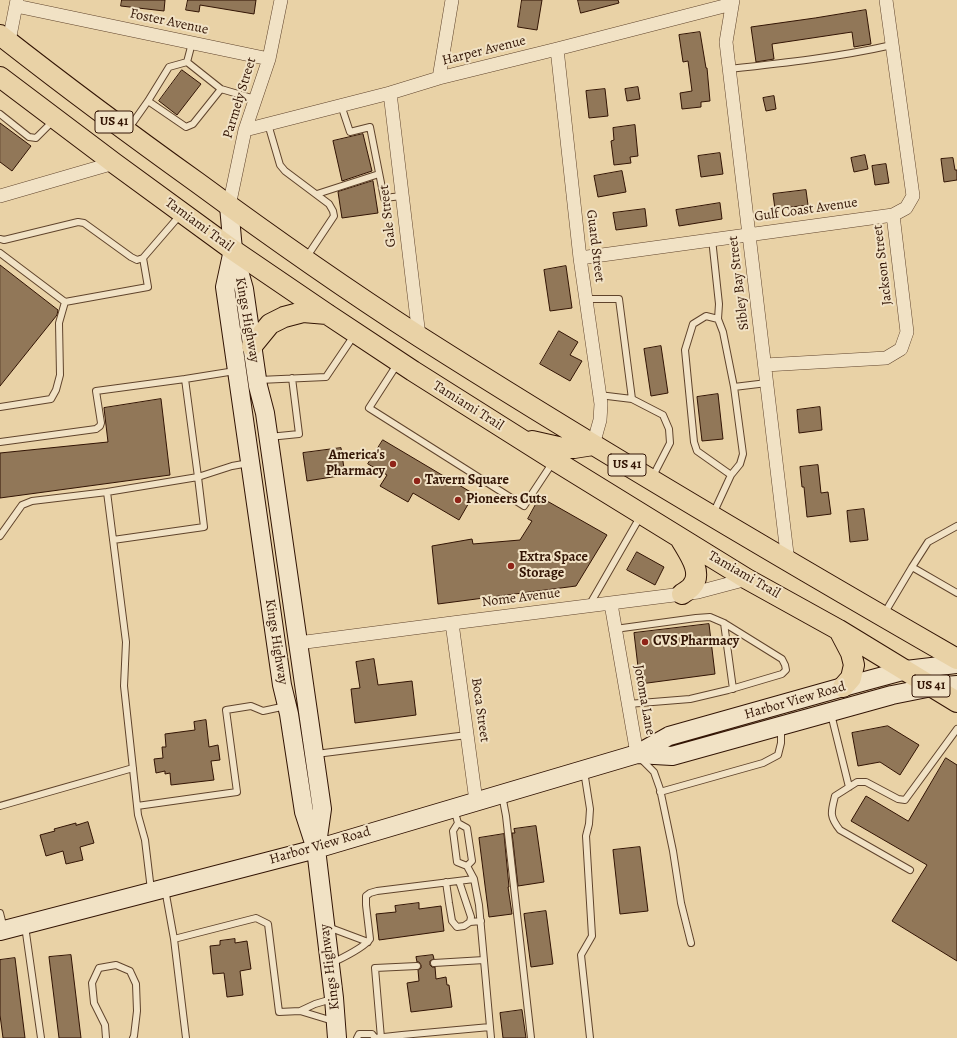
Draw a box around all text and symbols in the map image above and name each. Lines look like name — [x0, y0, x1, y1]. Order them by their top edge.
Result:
street label: Foster Avenue — [128, 5, 210, 39]
street label: Harper Avenue — [440, 32, 528, 70]
street label: Parmely Street — [220, 55, 260, 141]
road number: US 41 — [95, 111, 133, 133]
street label: Gale Street — [376, 184, 400, 248]
street label: Gulf Coast Avenue — [753, 194, 859, 226]
street label: Tamiami Trail — [162, 195, 236, 255]
street label: Guard Street — [582, 209, 608, 283]
street label: Jackson Street — [870, 224, 896, 306]
street label: Sibley Bay Street — [725, 235, 753, 331]
street label: Kings Highway — [231, 276, 263, 364]
street label: Tamiami Trail — [430, 378, 506, 434]
place label: America's Pharmacy — [326, 448, 385, 480]
road number: US 41 — [608, 454, 646, 476]
marker: America's Pharmacy — [388, 459, 398, 469]
place label: Tavern Square — [425, 473, 509, 489]
marker: Tavern Square — [412, 476, 422, 486]
place label: Pioneers Cuts — [466, 492, 547, 508]
marker: Pioneers Cuts — [453, 495, 463, 505]
street label: Tamiami Trail — [705, 548, 783, 602]
place label: Extra Space Storage — [519, 550, 588, 582]
marker: Extra Space Storage — [506, 561, 516, 571]
street label: Nome Avenue — [481, 585, 561, 611]
street label: Kings Highway — [261, 598, 291, 686]
place label: CVS Pharmacy — [653, 634, 739, 650]
marker: CVS Pharmacy — [640, 637, 650, 647]
street label: Jotoma Lane — [630, 664, 658, 736]
road number: US 41 — [912, 675, 950, 697]
street label: Boca Street — [467, 677, 493, 743]
street label: Harbor View Road — [743, 679, 847, 723]
street label: Harbor View Road — [268, 824, 372, 868]
street label: Kings Highway — [316, 923, 344, 1011]

